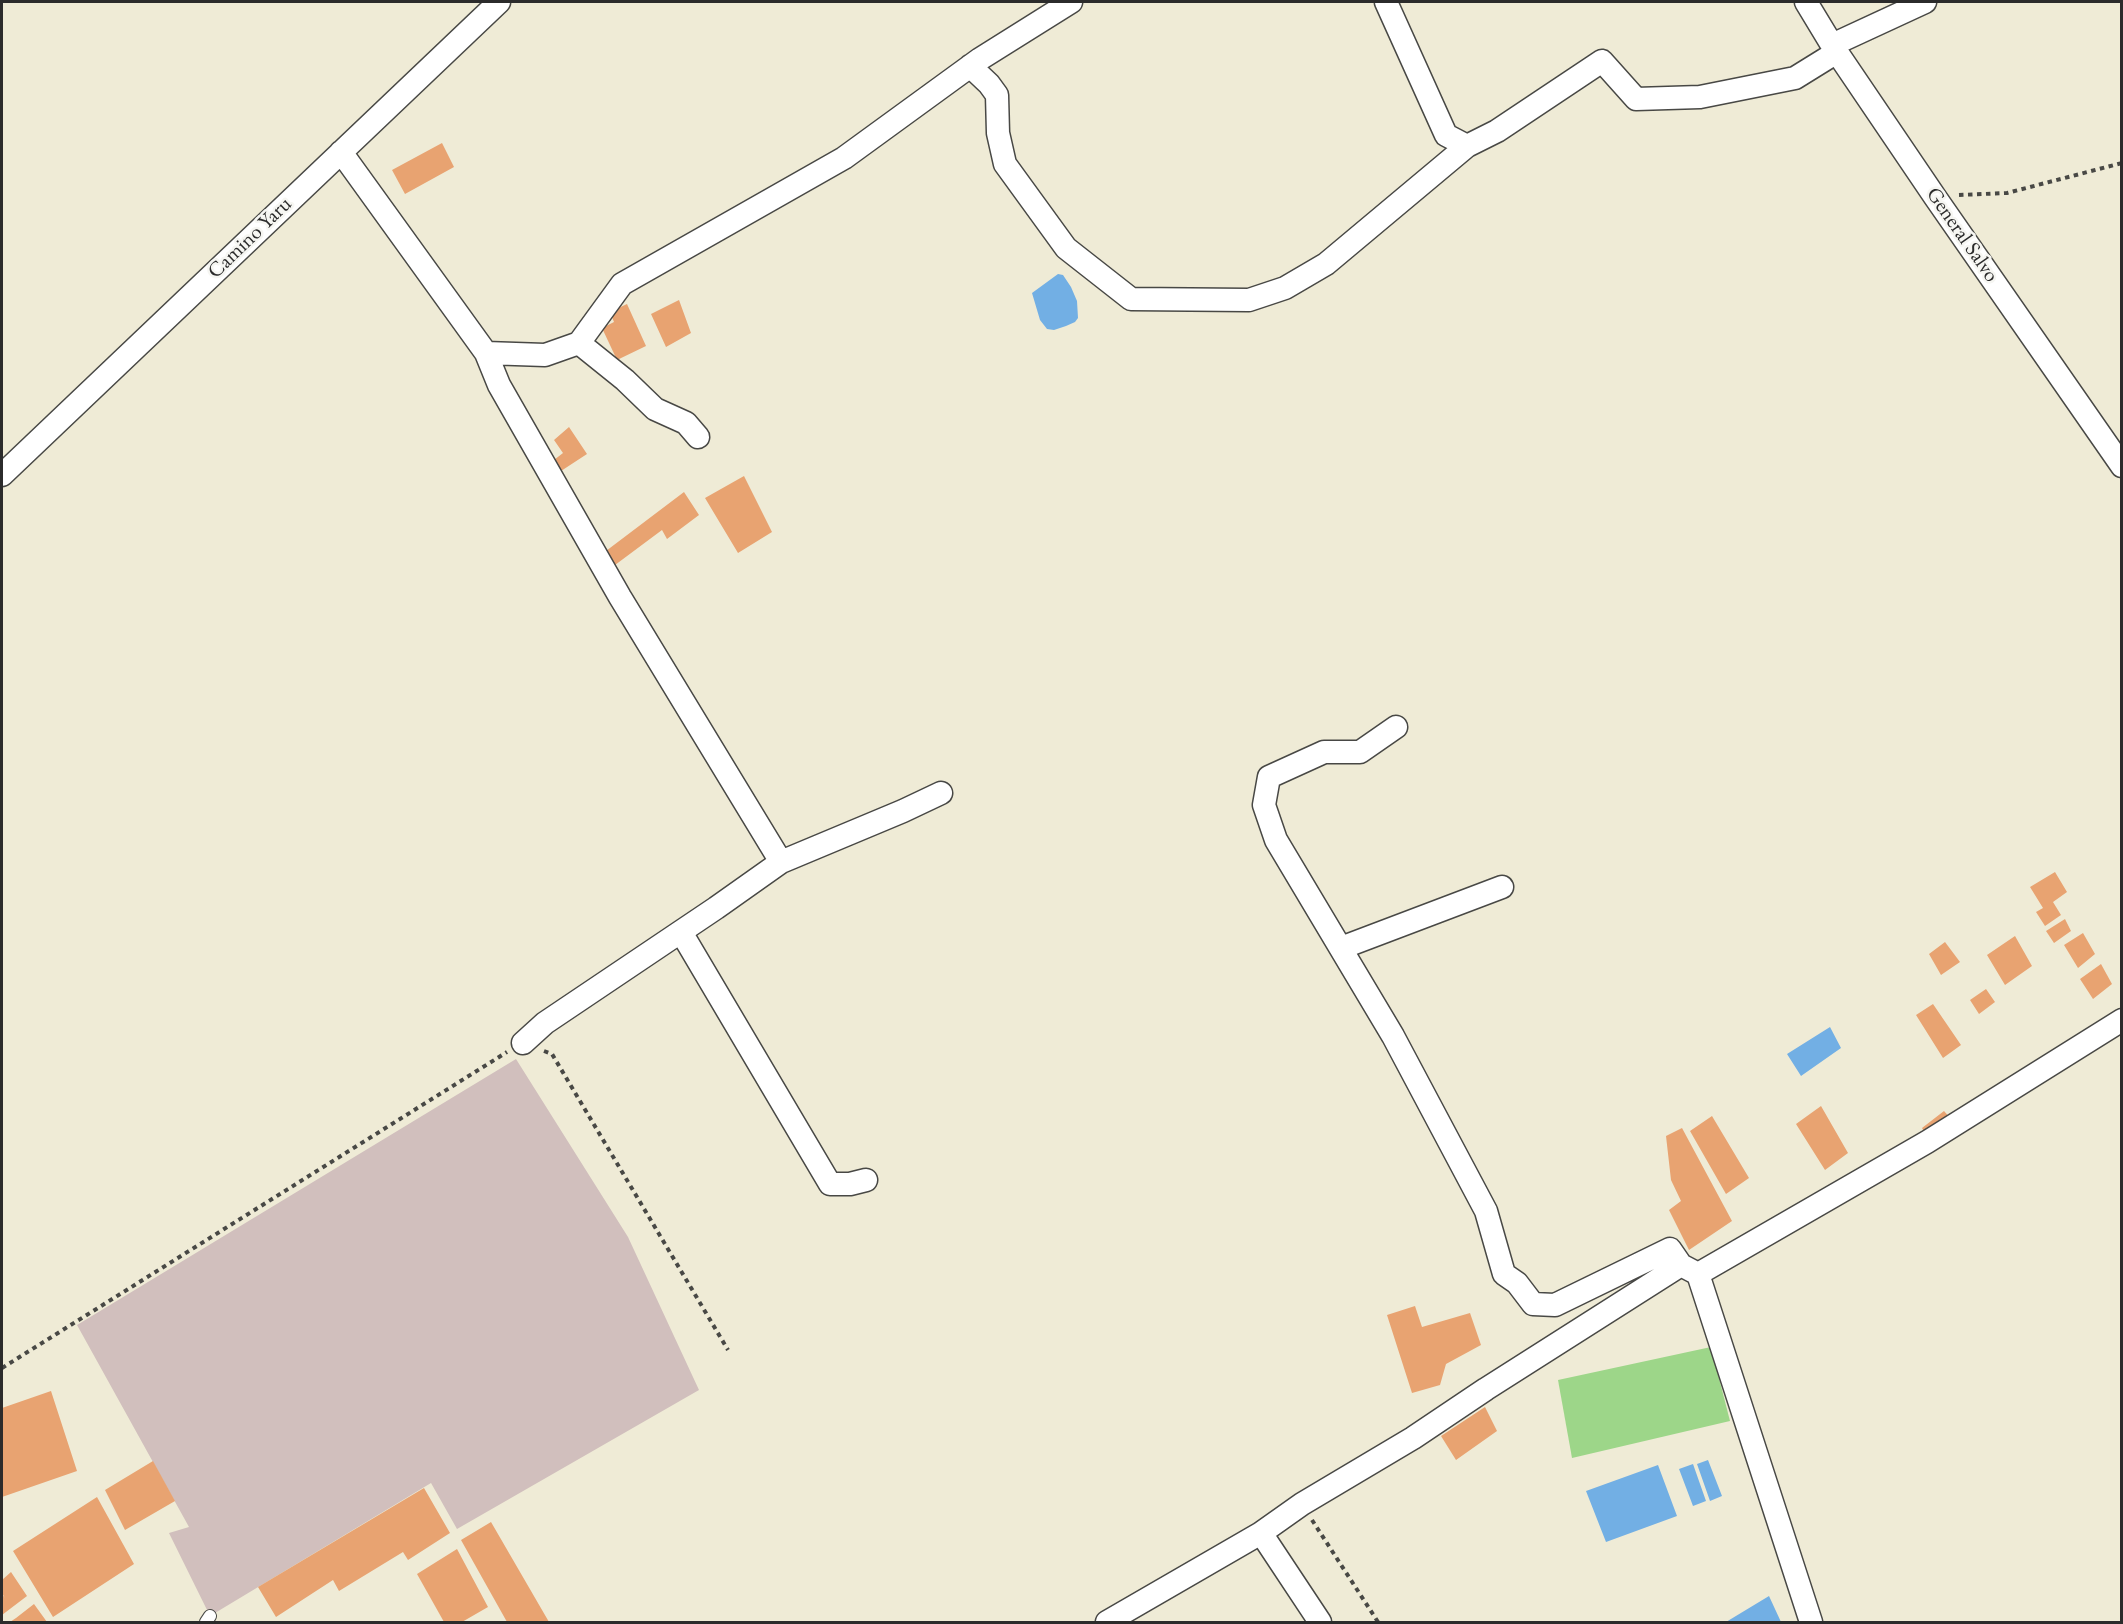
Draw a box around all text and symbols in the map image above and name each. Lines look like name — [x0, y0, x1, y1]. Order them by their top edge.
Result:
street label: General Salvo — [1920, 183, 2004, 287]
street label: Camino Yaru — [203, 192, 297, 284]

